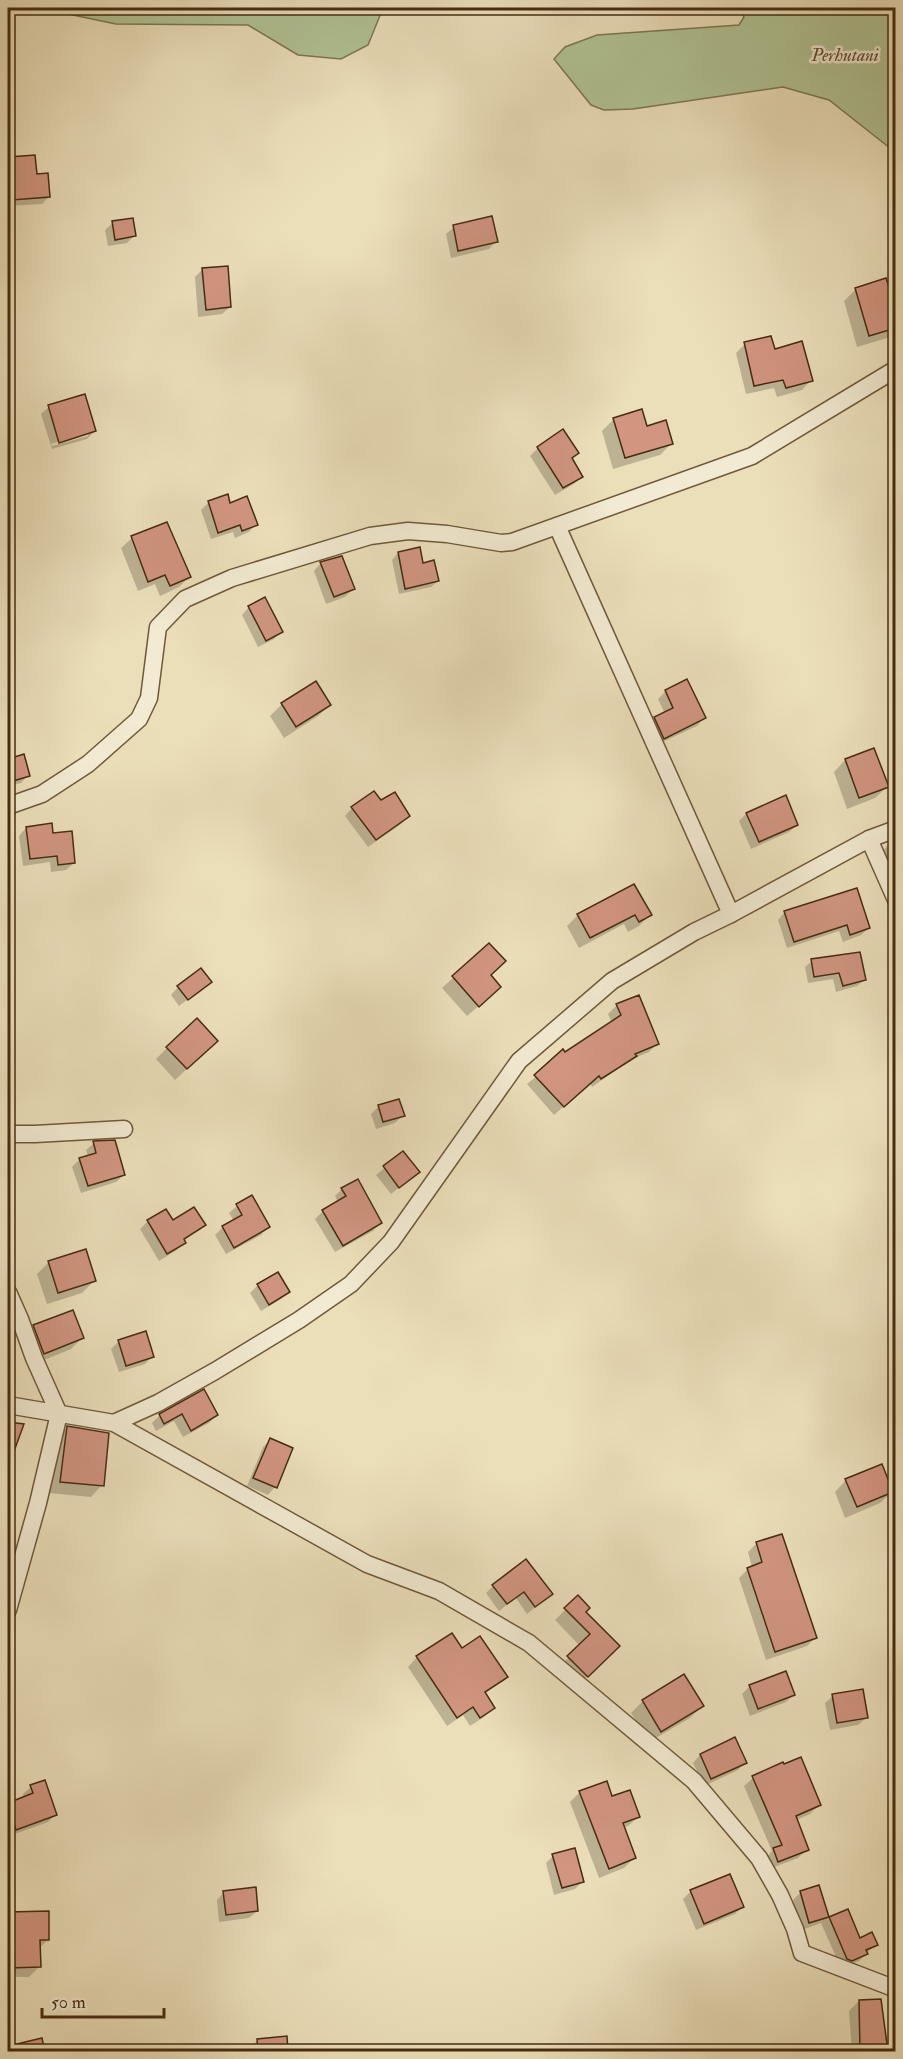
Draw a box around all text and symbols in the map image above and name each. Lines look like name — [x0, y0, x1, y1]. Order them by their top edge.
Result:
park label: Perhutani — [810, 44, 879, 67]
scale bar — [42, 1981, 164, 2019]
text: 50 m — [51, 1991, 86, 2014]

